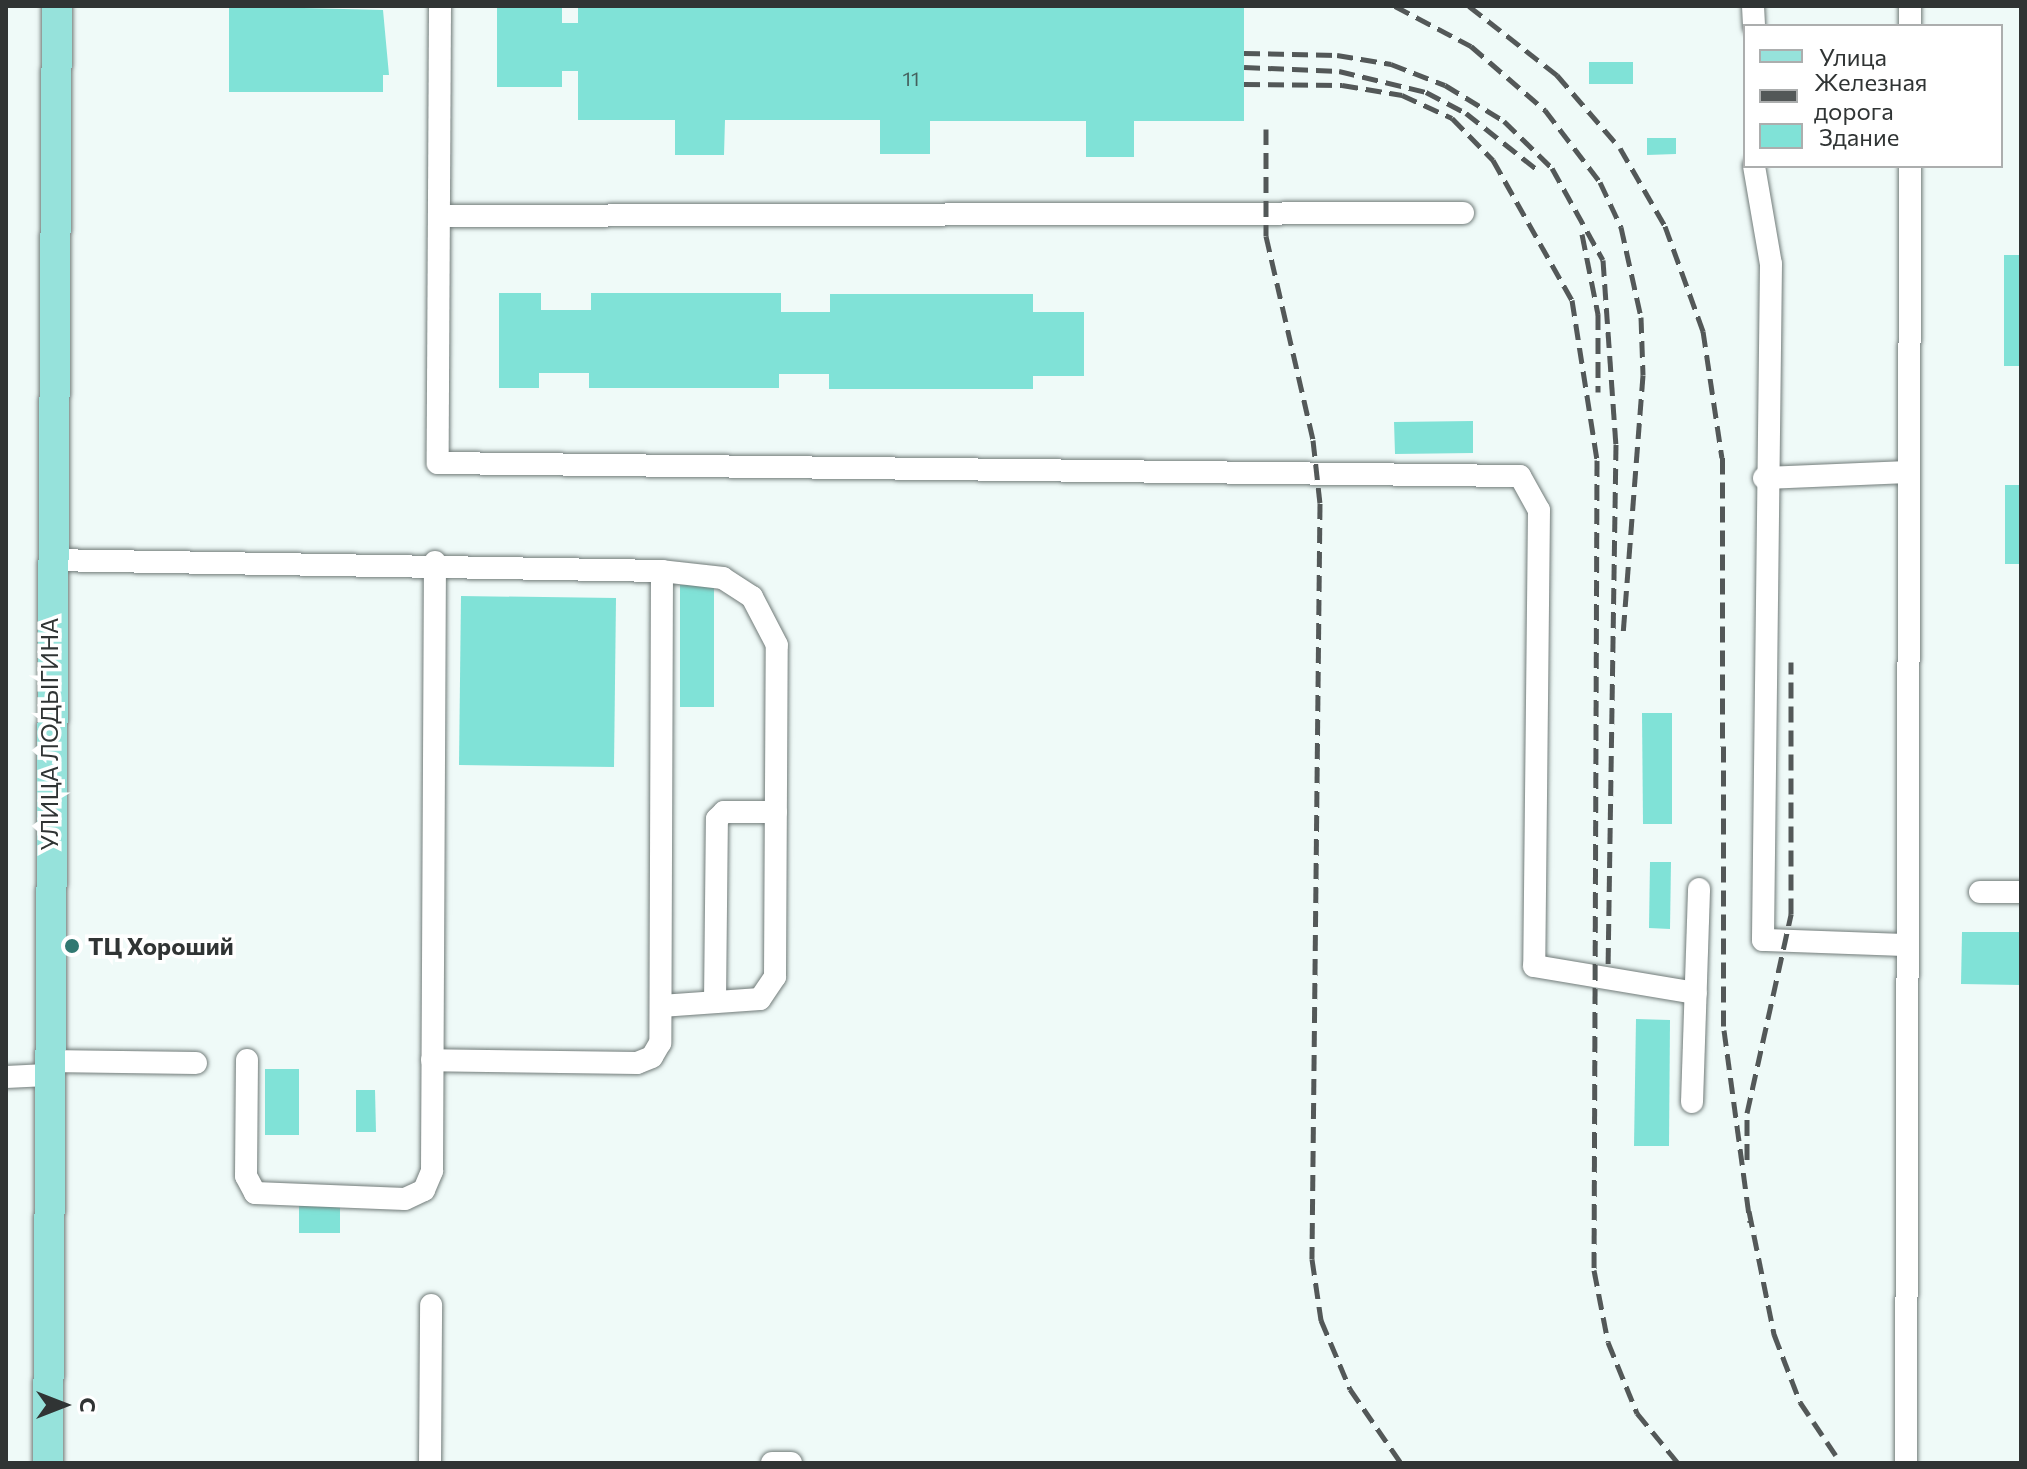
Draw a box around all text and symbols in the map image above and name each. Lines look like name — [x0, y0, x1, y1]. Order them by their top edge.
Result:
legend — [1743, 24, 2003, 168]
text: Улица — [1819, 42, 1887, 71]
house number: 11 — [902, 66, 920, 90]
text: Железная дорога — [1814, 67, 1927, 125]
text: Здание — [1819, 122, 1899, 151]
street label: УЛИЦА ЛОДЫГИНА — [35, 617, 63, 851]
place label: ТЦ Хороший — [88, 932, 234, 960]
marker: ТЦ Хороший — [63, 937, 81, 955]
north arrow — [24, 1365, 104, 1445]
text: С — [75, 1397, 102, 1413]

